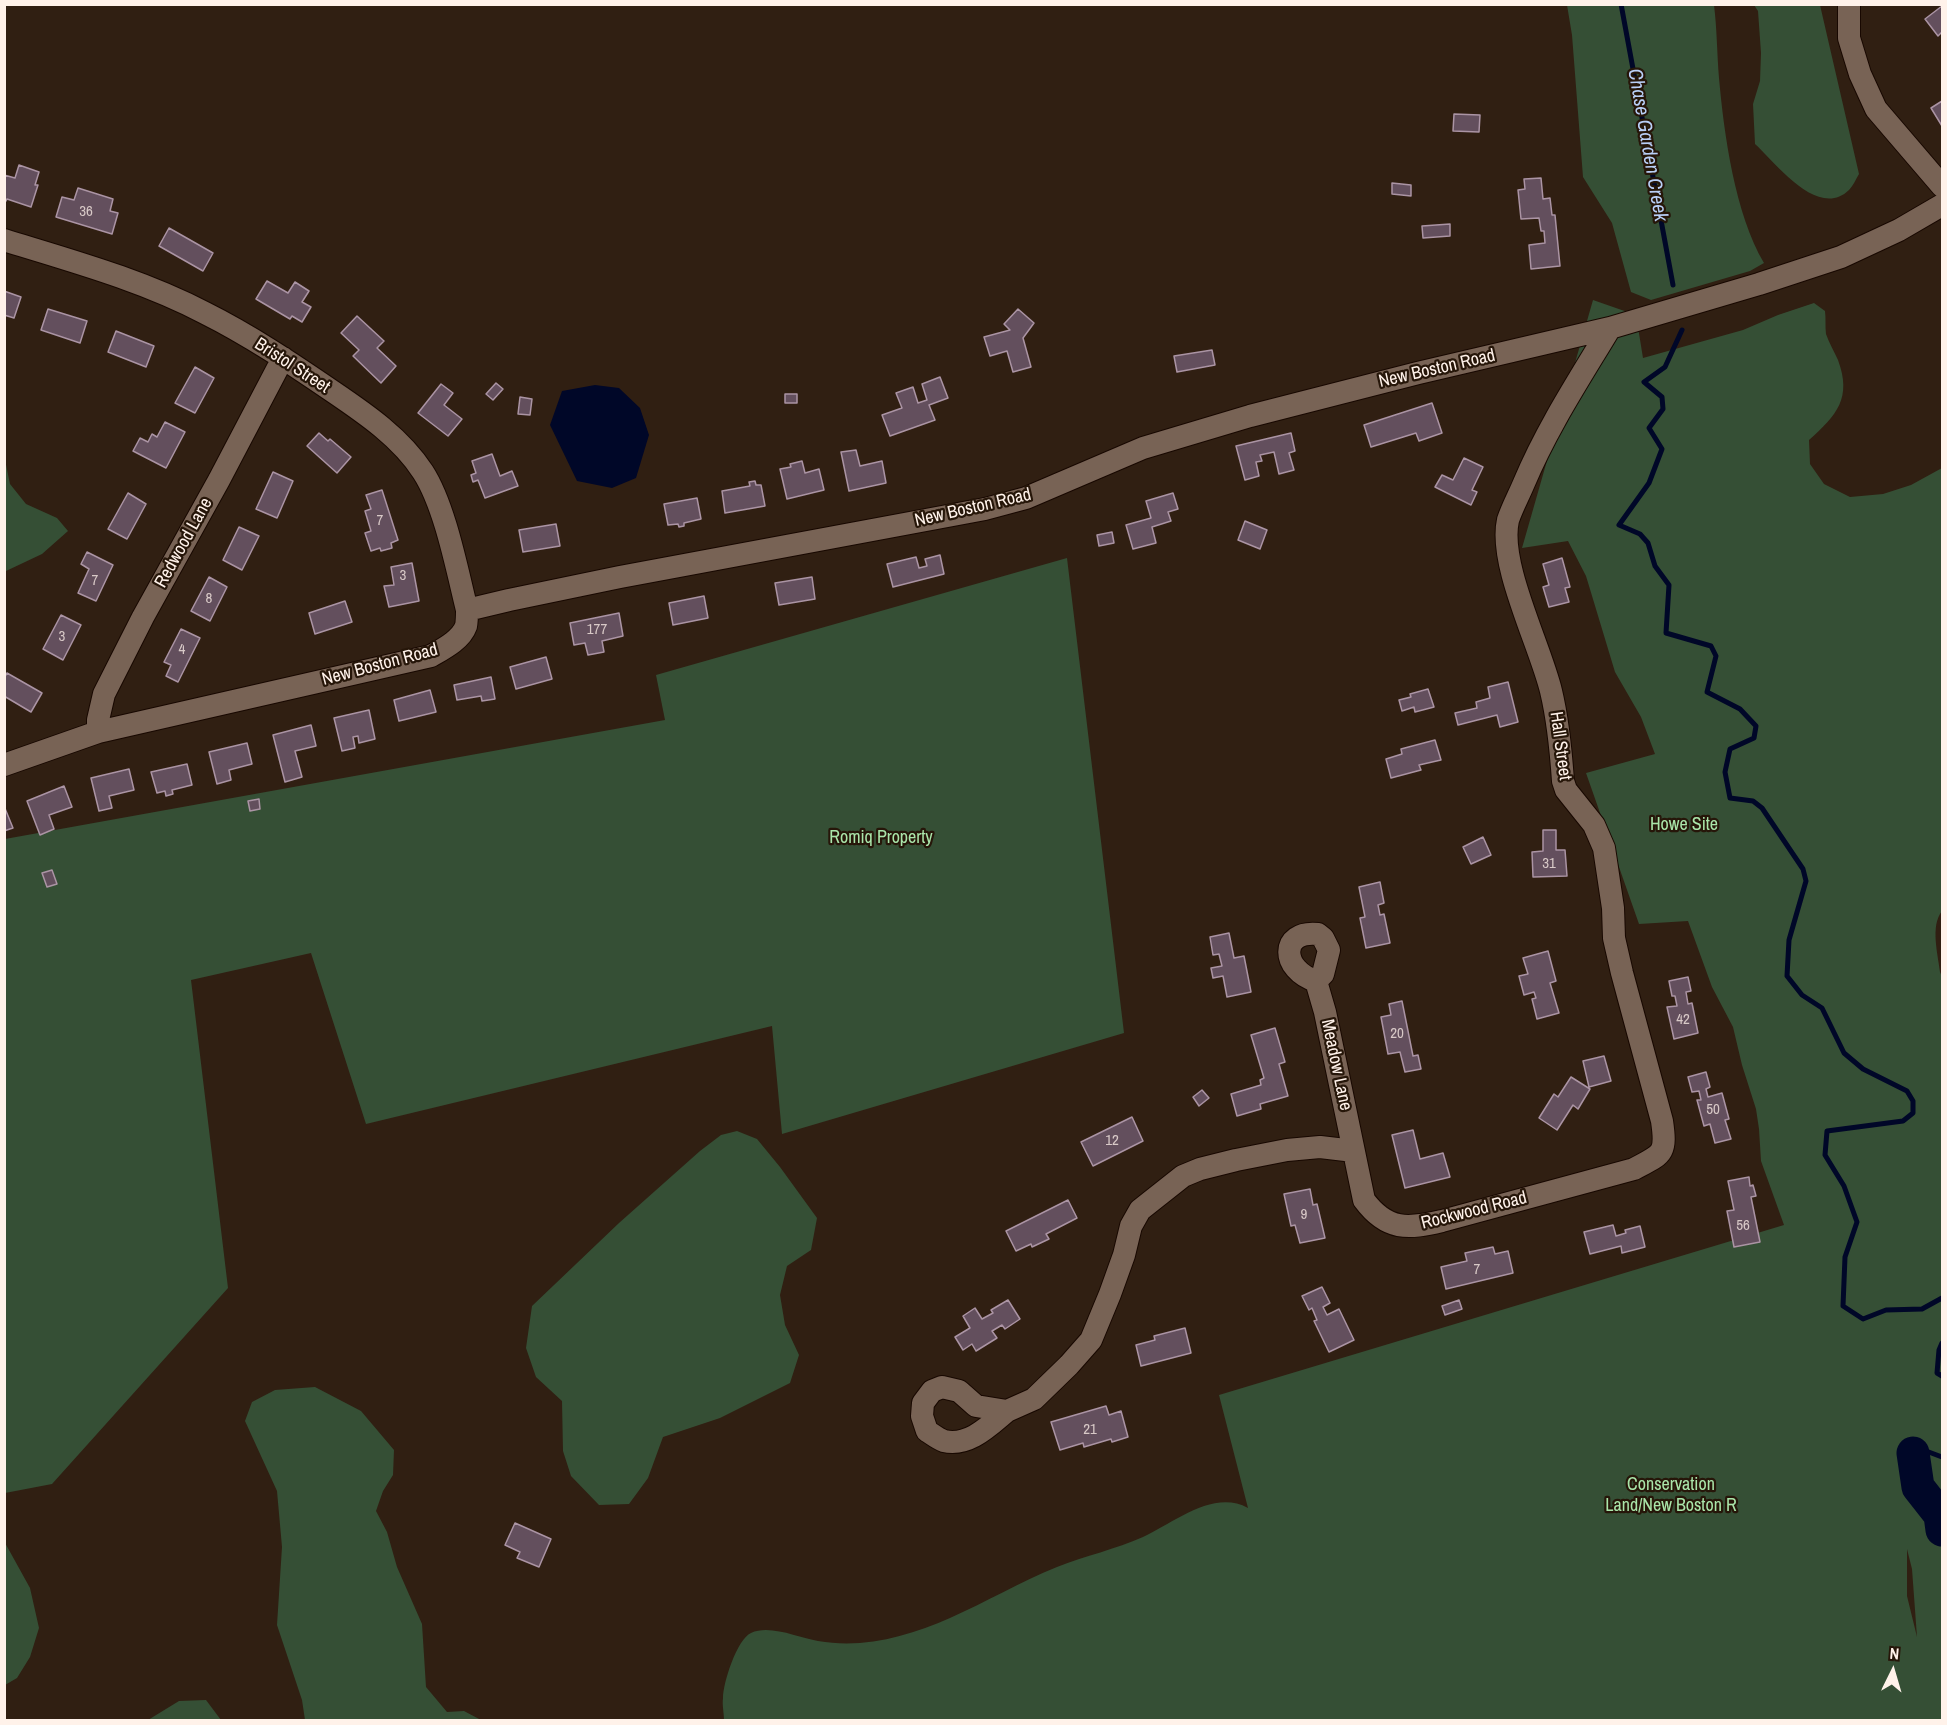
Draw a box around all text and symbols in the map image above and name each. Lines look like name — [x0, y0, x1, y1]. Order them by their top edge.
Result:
water label: Chase Garden Creek — [1622, 67, 1672, 223]
house number: 36 — [79, 203, 93, 221]
street label: Bristol Street — [250, 334, 334, 398]
street label: New Boston Road — [1377, 345, 1497, 393]
street label: New Boston Road — [913, 484, 1033, 532]
street label: Redwood Lane — [150, 494, 218, 592]
house number: 7 — [377, 512, 383, 530]
house number: 3 — [400, 567, 406, 585]
house number: 7 — [92, 572, 98, 590]
house number: 8 — [206, 590, 212, 608]
house number: 177 — [587, 621, 607, 639]
house number: 3 — [59, 628, 65, 646]
street label: New Boston Road — [320, 639, 440, 691]
house number: 4 — [179, 641, 185, 659]
street label: Hall Street — [1545, 710, 1575, 782]
park label: Howe Site — [1650, 814, 1718, 836]
park label: Romiq Property — [829, 827, 933, 849]
house number: 31 — [1542, 855, 1556, 873]
house number: 42 — [1676, 1011, 1690, 1029]
street label: Meadow Lane — [1316, 1017, 1356, 1113]
house number: 20 — [1390, 1025, 1404, 1043]
house number: 50 — [1706, 1101, 1720, 1119]
house number: 12 — [1105, 1132, 1119, 1150]
street label: Rockwood Road — [1419, 1187, 1529, 1235]
house number: 9 — [1301, 1206, 1307, 1224]
house number: 56 — [1736, 1217, 1750, 1235]
house number: 7 — [1474, 1261, 1480, 1279]
house number: 21 — [1083, 1421, 1097, 1439]
park label: Conservation Land/New Boston R — [1605, 1474, 1737, 1516]
north arrow — [1863, 1641, 1923, 1701]
text: N — [1889, 1642, 1900, 1664]

